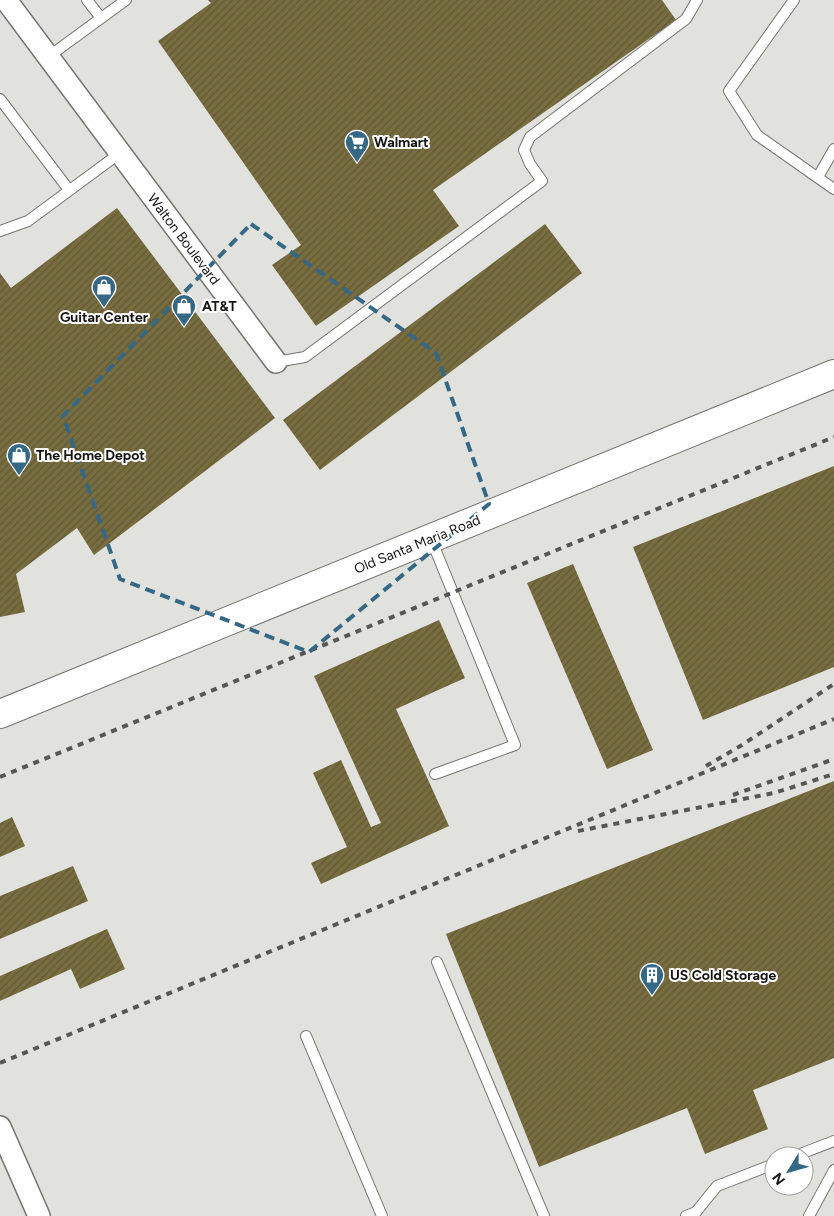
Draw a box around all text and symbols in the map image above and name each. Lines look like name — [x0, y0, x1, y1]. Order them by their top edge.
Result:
supermarket icon: Walmart — [344, 129, 370, 163]
place label: Walmart — [374, 134, 429, 151]
street label: Walton Boulevard — [144, 190, 223, 288]
shop icon: Guitar Center — [91, 274, 117, 308]
shop icon: AT&T — [171, 293, 197, 327]
place label: AT&T — [202, 298, 237, 315]
place label: Guitar Center — [60, 309, 149, 326]
shop icon: The Home Depot — [6, 442, 32, 476]
place label: The Home Depot — [36, 447, 145, 464]
street label: Old Santa Maria Road — [352, 511, 483, 578]
building icon: US Cold Storage — [639, 962, 665, 996]
place label: US Cold Storage — [670, 967, 776, 984]
north arrow — [764, 1146, 814, 1196]
text: N — [769, 1169, 789, 1188]

